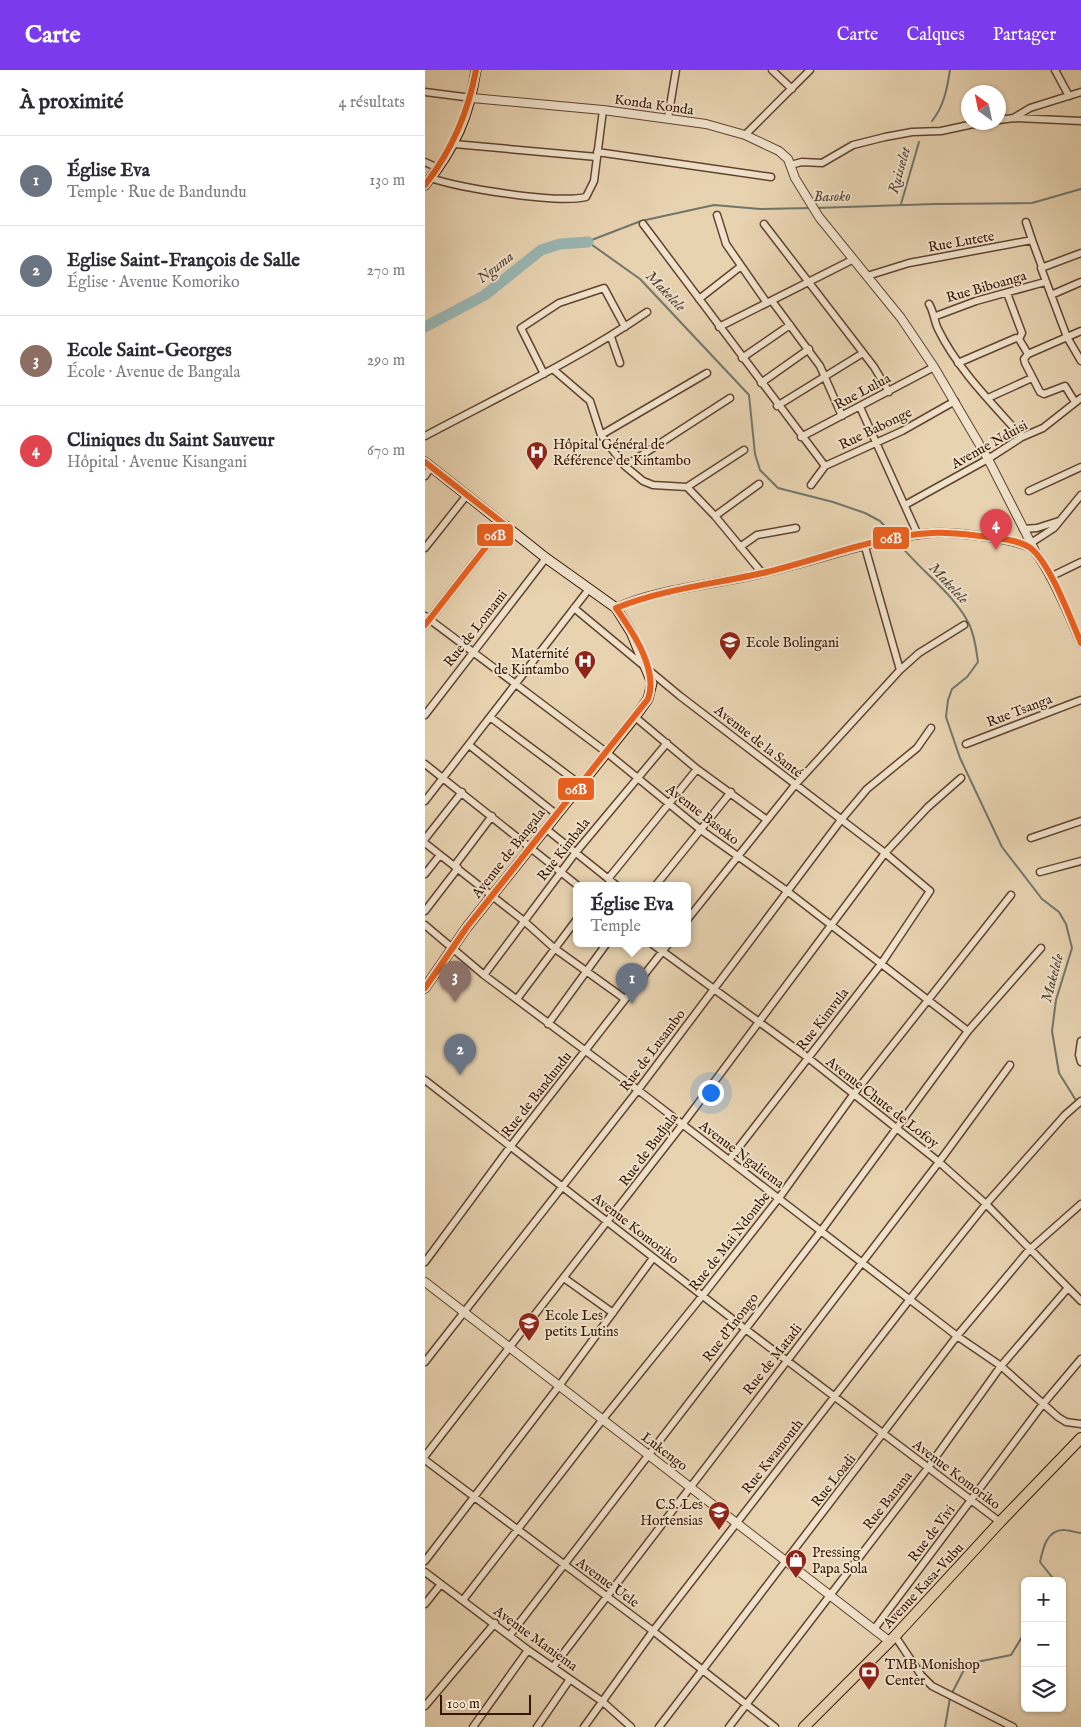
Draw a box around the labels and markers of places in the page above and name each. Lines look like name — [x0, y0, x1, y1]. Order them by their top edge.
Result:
place label: Hôpital Général de Référence de Kintambo — [553, 436, 691, 470]
hospital icon: Hôpital Général de Référence de Kintambo — [525, 440, 549, 471]
pin: 4 — [980, 509, 1012, 550]
school or university icon: Ecole Bolingani — [718, 630, 742, 661]
place label: Ecole Bolingani — [746, 634, 839, 652]
place label: Maternité de Kintambo — [494, 645, 570, 679]
hospital icon: Maternité de Kintambo — [573, 649, 597, 680]
pin: 3 — [439, 961, 471, 1002]
pin: 1 — [616, 963, 648, 1004]
pin: 2 — [444, 1034, 476, 1075]
place label: Ecole Les petits Lutins — [545, 1307, 619, 1341]
school or university icon: Ecole Les petits Lutins — [517, 1311, 541, 1342]
place label: C.S. Les Hortensias — [640, 1496, 703, 1530]
school or university icon: C.S. Les Hortensias — [707, 1500, 731, 1531]
place label: Pressing Papa Sola — [812, 1544, 868, 1578]
shop icon: Pressing Papa Sola — [784, 1548, 808, 1579]
place label: TMB Monishop Center — [885, 1656, 980, 1690]
bank icon: TMB Monishop Center — [857, 1660, 881, 1691]

